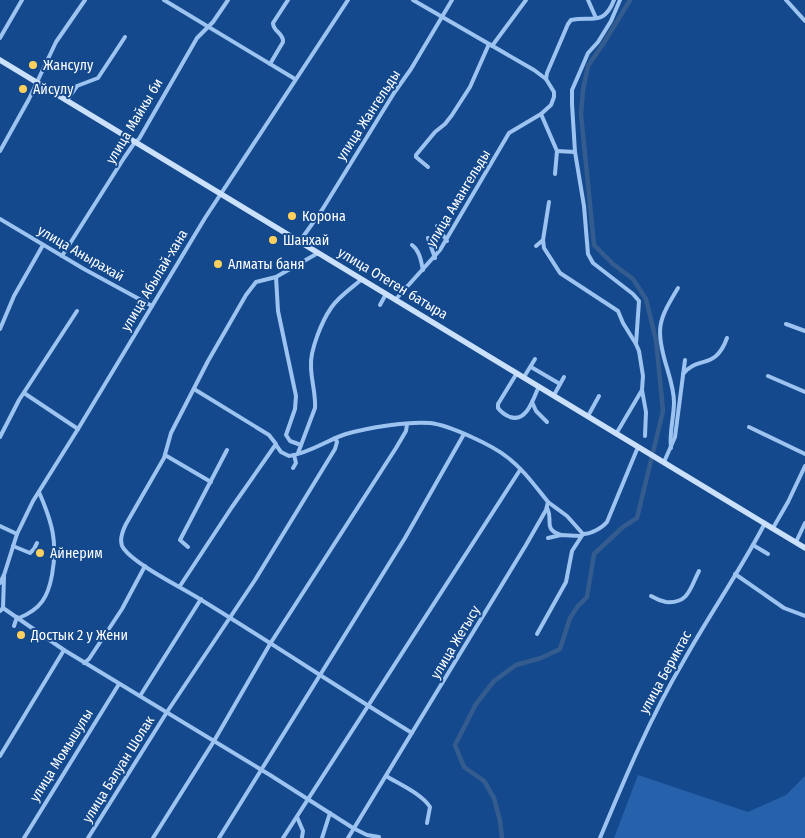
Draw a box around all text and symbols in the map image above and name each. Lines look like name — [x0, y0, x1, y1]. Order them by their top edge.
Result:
place label: Жансулу — [43, 57, 94, 74]
marker: Жансулу — [27, 59, 39, 71]
street label: улица Жангельды — [333, 67, 404, 164]
street label: улица Майкы би — [102, 75, 167, 167]
place label: Айсулу — [33, 81, 74, 98]
marker: Айсулу — [17, 83, 29, 95]
street label: улица Амангельды — [423, 147, 494, 250]
place label: Корона — [302, 208, 346, 225]
marker: Корона — [286, 210, 298, 222]
street label: улица Анырахай — [35, 222, 127, 285]
street label: улица Абылай-хана — [117, 226, 192, 334]
place label: Шанхай — [283, 232, 329, 249]
marker: Шанхай — [267, 234, 279, 246]
street label: улица Отеген батыра — [335, 244, 451, 323]
place label: Алматы баня — [228, 256, 304, 273]
marker: Алматы баня — [212, 258, 224, 270]
place label: Айнерим — [50, 545, 103, 562]
marker: Айнерим — [34, 547, 46, 559]
street label: улица Жетысу — [427, 602, 484, 682]
place label: Достык 2 у Жени — [30, 627, 128, 644]
street label: улица Бериктас — [636, 628, 695, 717]
marker: Достык 2 у Жени — [15, 629, 27, 641]
street label: улица Момышулы — [26, 706, 97, 805]
street label: улица Балуан Шолак — [79, 712, 158, 826]

